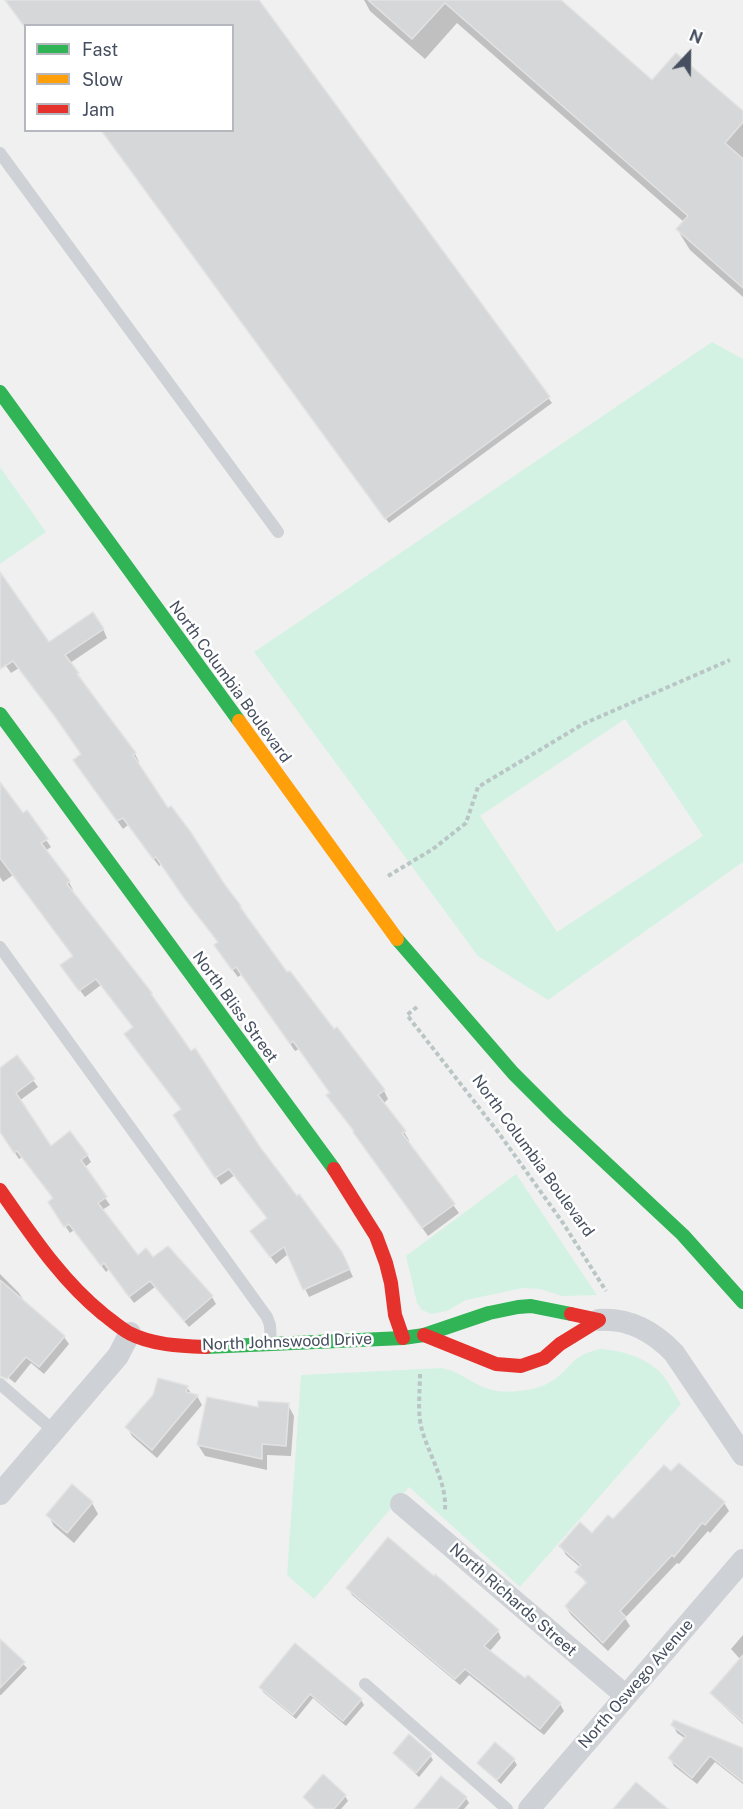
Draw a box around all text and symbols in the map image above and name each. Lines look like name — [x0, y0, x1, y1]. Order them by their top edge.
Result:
legend — [24, 24, 234, 132]
north arrow — [659, 24, 719, 84]
text: N — [687, 26, 705, 48]
text: Fast — [82, 39, 118, 60]
text: Slow — [82, 69, 123, 90]
text: Jam — [82, 99, 115, 120]
street label: North Columbia Boulevard — [165, 597, 295, 767]
street label: North Bliss Street — [188, 948, 282, 1066]
street label: North Columbia Boulevard — [468, 1071, 598, 1241]
street label: North Johnswood Drive — [202, 1329, 372, 1355]
street label: North Richards Street — [446, 1540, 580, 1660]
street label: North Oswego Avenue — [575, 1615, 697, 1753]

